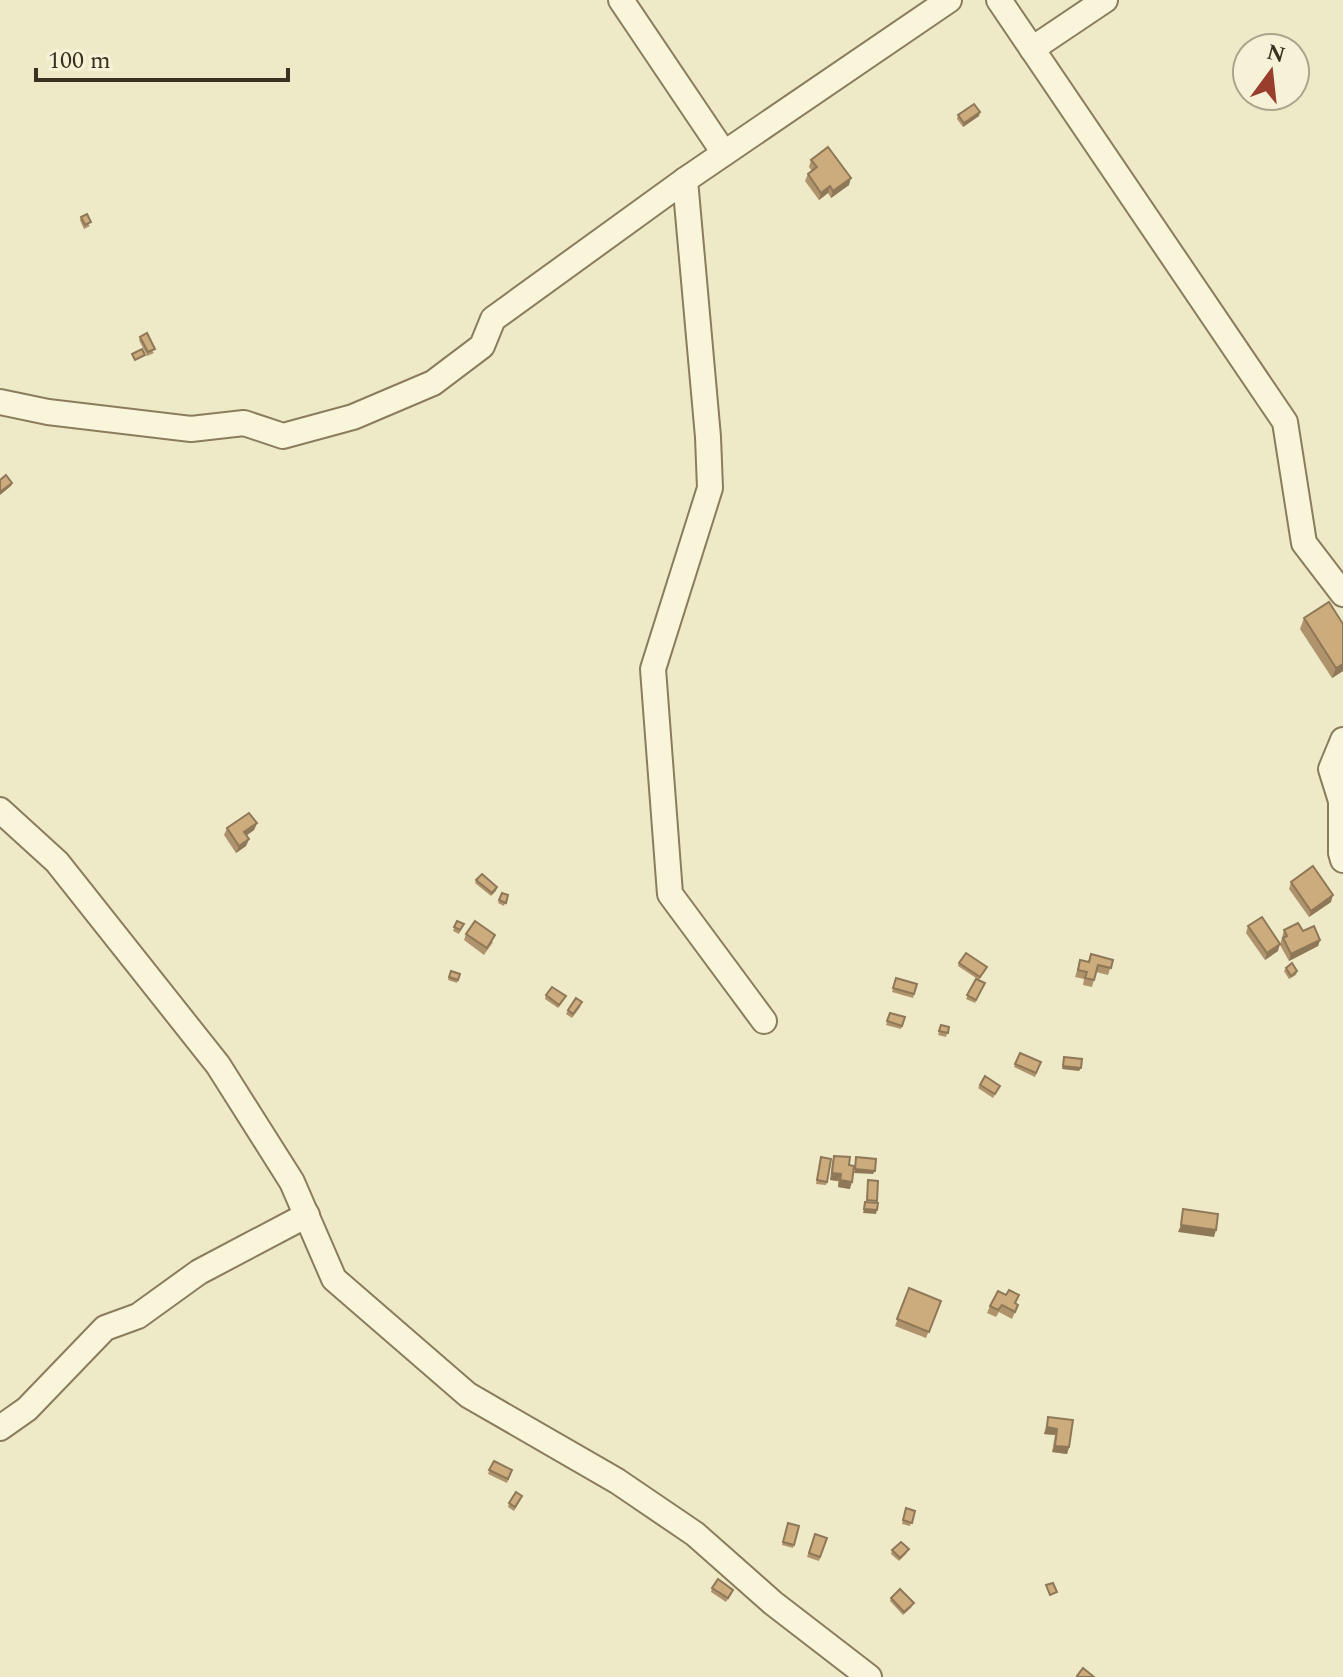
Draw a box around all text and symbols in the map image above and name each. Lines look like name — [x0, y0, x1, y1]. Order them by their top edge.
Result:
scale bar — [36, 32, 288, 82]
north arrow — [1231, 32, 1311, 112]
text: N — [1263, 36, 1289, 72]
text: 100 m — [48, 43, 111, 79]

